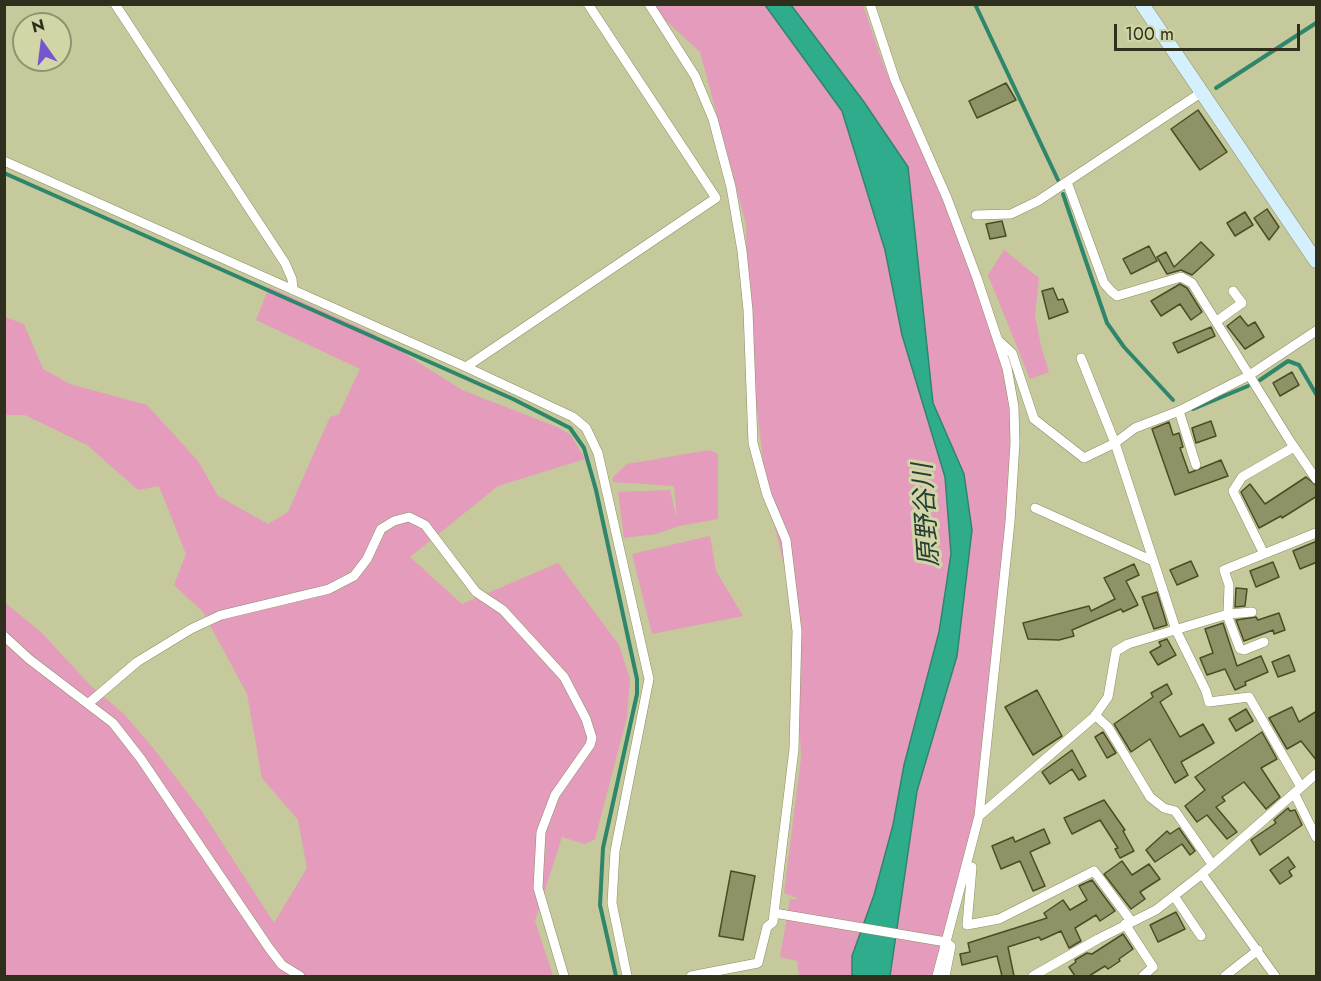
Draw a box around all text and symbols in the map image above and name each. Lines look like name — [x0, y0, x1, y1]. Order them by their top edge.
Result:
north arrow — [12, 12, 72, 72]
scale bar — [1117, 12, 1303, 50]
text: N — [29, 13, 47, 39]
text: 100 m — [1125, 21, 1174, 47]
water label: 原野谷川 — [909, 462, 947, 568]

